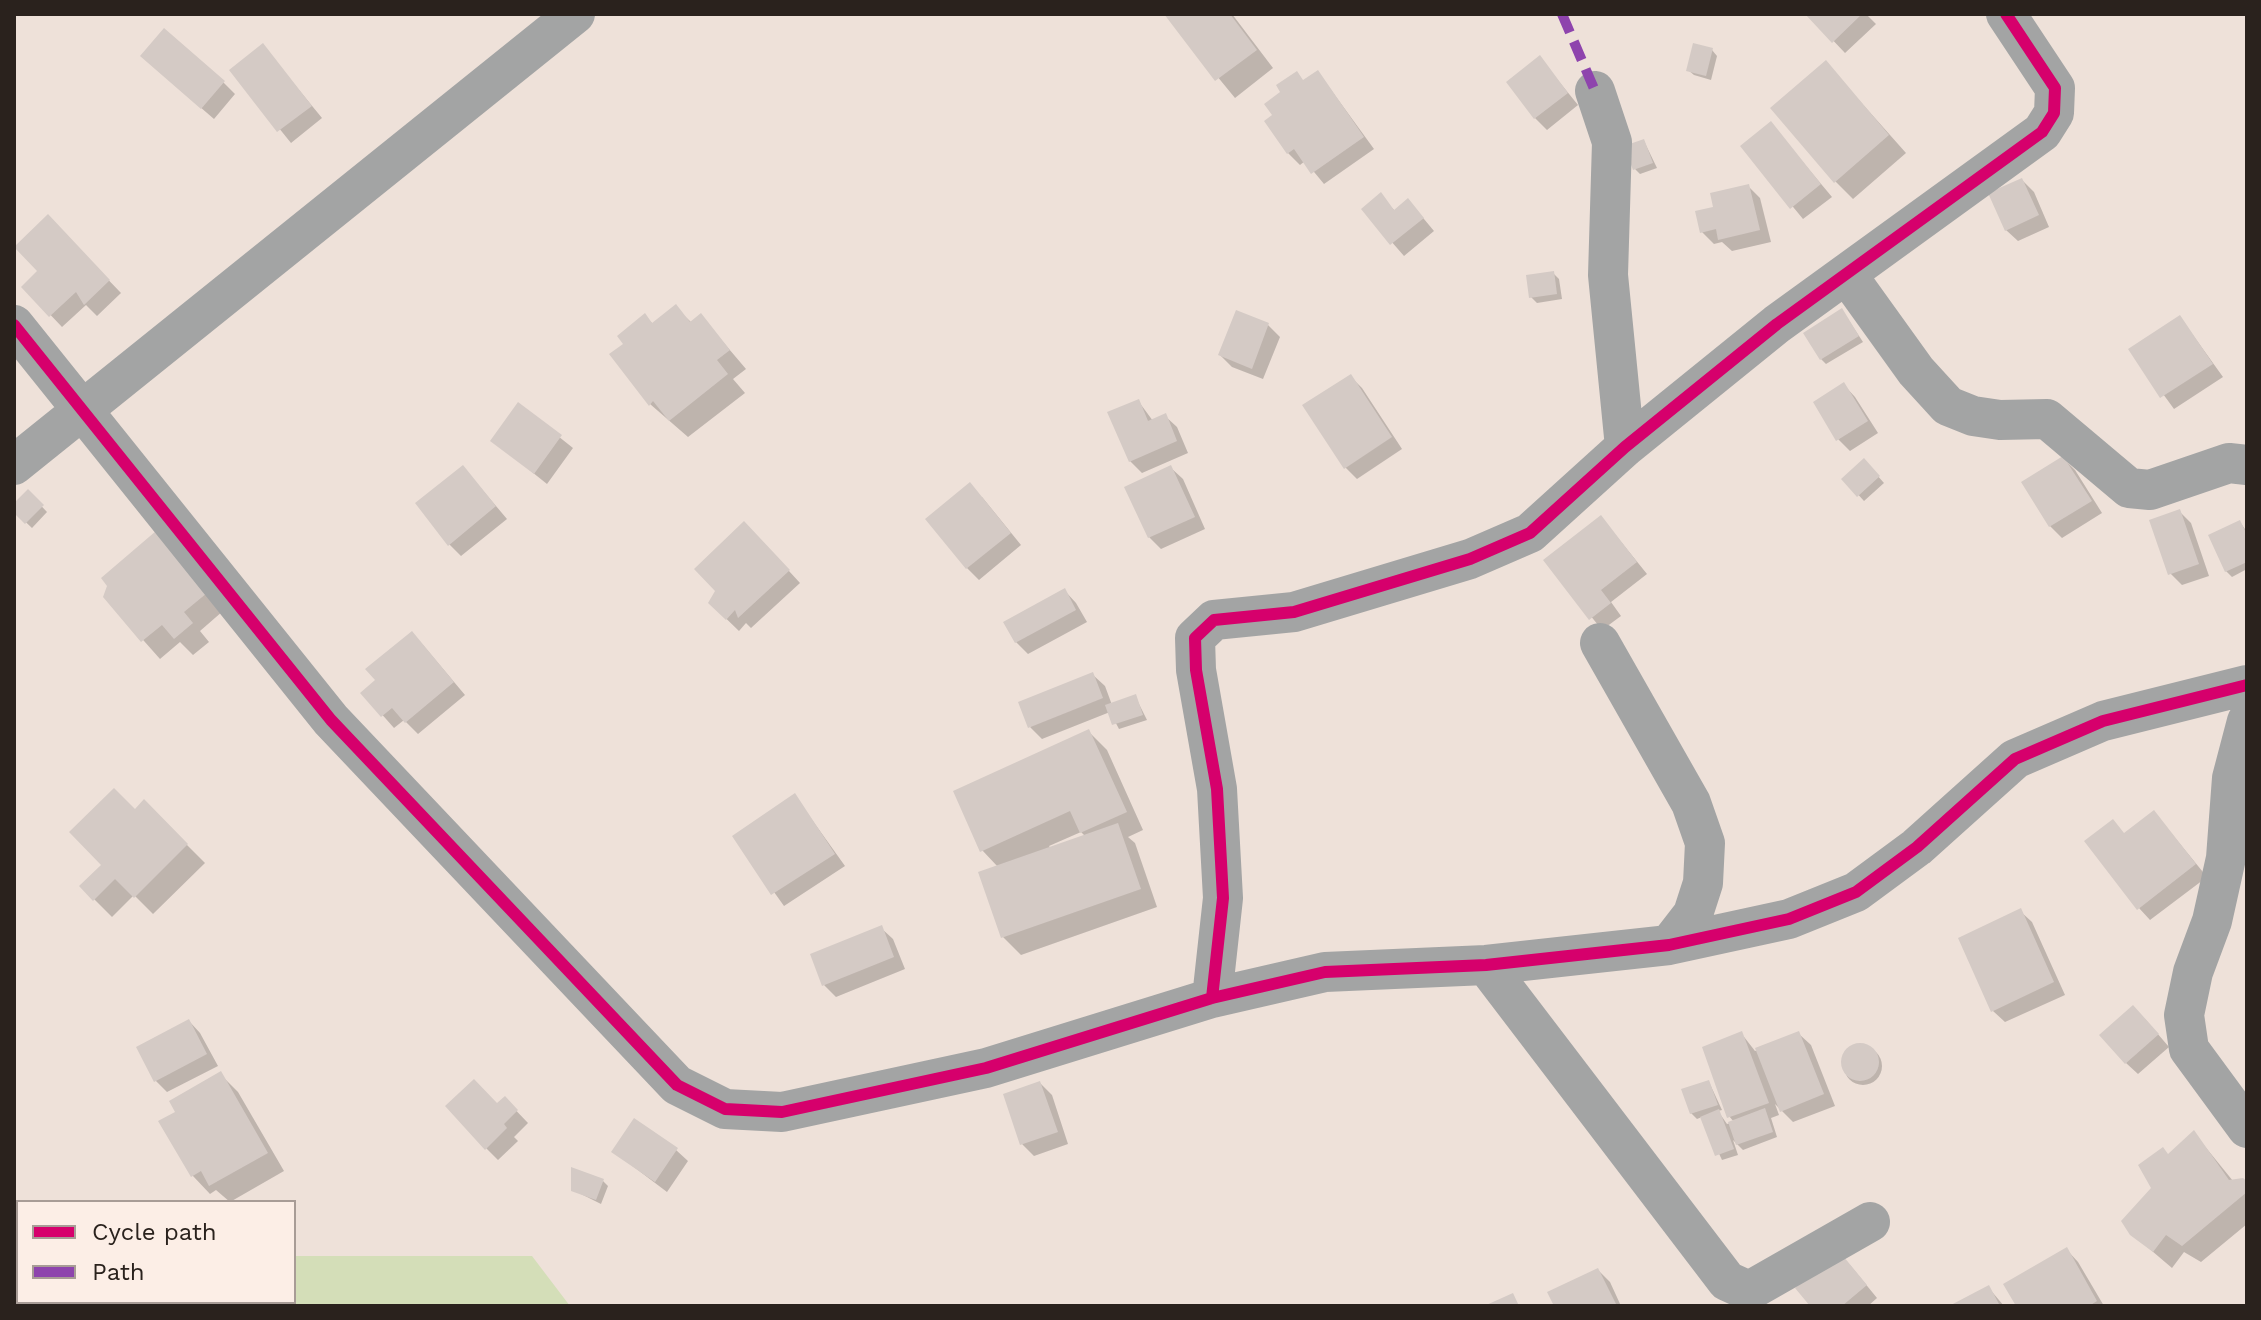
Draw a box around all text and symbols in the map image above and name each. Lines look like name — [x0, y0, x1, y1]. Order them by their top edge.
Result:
legend — [16, 1200, 296, 1304]
text: Cycle path — [92, 1218, 217, 1246]
text: Path — [92, 1258, 145, 1286]

